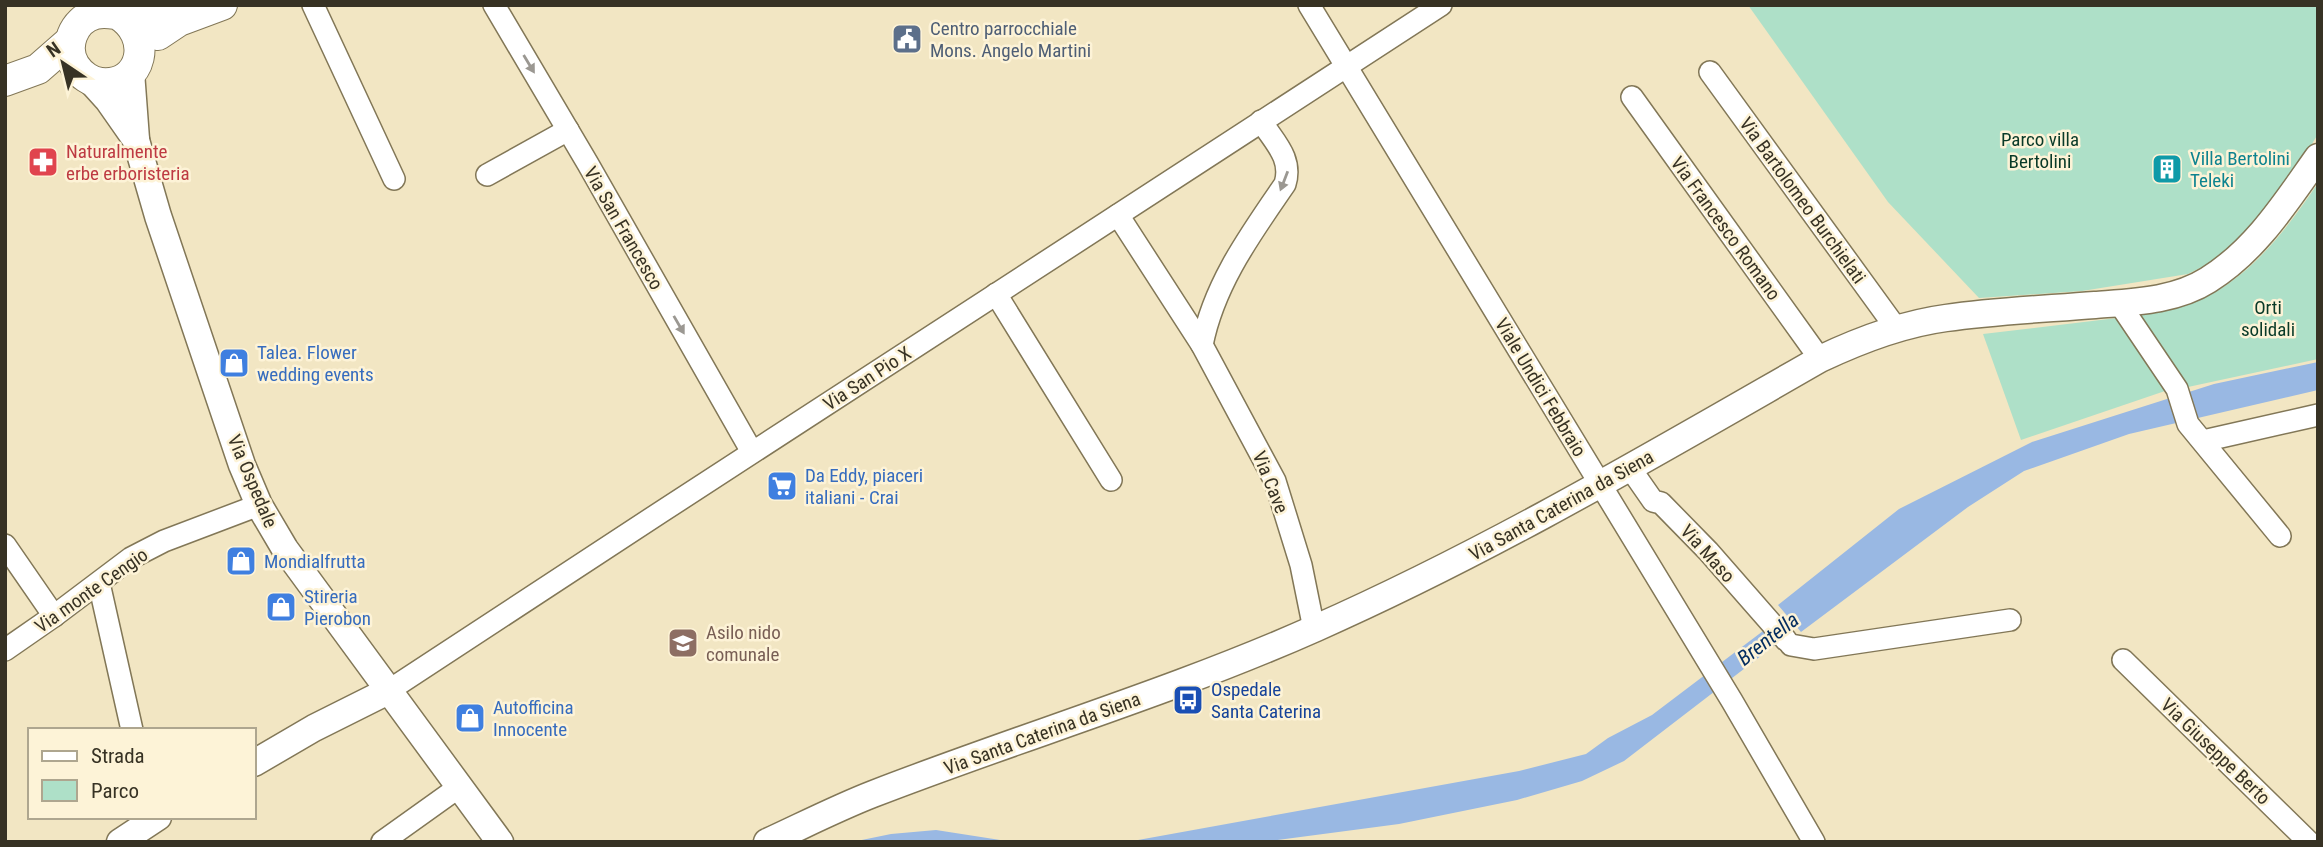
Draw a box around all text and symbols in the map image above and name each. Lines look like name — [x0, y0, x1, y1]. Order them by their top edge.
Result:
place label: Centro parrocchiale Mons. Angelo Martini — [930, 17, 1091, 62]
public building icon: Centro parrocchiale Mons. Angelo Martini — [890, 22, 924, 56]
north arrow — [28, 28, 98, 98]
text: N — [42, 37, 65, 62]
one-way arrow — [522, 54, 534, 74]
street label: Via Bartolomeo Burchielati — [1735, 113, 1871, 288]
park label: Parco villa Bertolini — [2001, 128, 2079, 173]
place label: Naturalmente erbe erboristeria — [66, 140, 190, 185]
pharmacy icon: Naturalmente erbe erboristeria — [26, 145, 60, 179]
place label: Villa Bertolini Teleki — [2190, 147, 2290, 192]
street label: Via Francesco Romano — [1666, 152, 1785, 305]
building icon: Villa Bertolini Teleki — [2150, 152, 2184, 186]
street label: Via San Francesco — [579, 163, 668, 294]
one-way arrow — [1278, 171, 1289, 192]
park label: Orti solidali — [2241, 296, 2295, 341]
street label: Viale Undici Febbraio — [1490, 314, 1591, 461]
one-way arrow — [673, 315, 685, 334]
place label: Talea. Flower wedding events — [257, 341, 374, 386]
street label: Via San Pio X — [819, 341, 916, 415]
shop icon: Talea. Flower wedding events — [217, 346, 251, 380]
street label: Via Ospedale — [223, 431, 282, 531]
street label: Via Santa Caterina da Siena — [1465, 445, 1657, 566]
street label: Via Cave — [1248, 448, 1293, 517]
place label: Da Eddy, piaceri italiani - Crai — [805, 464, 923, 509]
supermarket icon: Da Eddy, piaceri italiani - Crai — [765, 469, 799, 503]
street label: Via Maso — [1676, 520, 1740, 587]
street label: Via monte Cengio — [30, 543, 152, 638]
shop icon: Mondialfrutta — [224, 544, 258, 578]
place label: Mondialfrutta — [264, 550, 366, 573]
place label: Stireria Pierobon — [304, 585, 371, 630]
shop icon: Stireria Pierobon — [264, 590, 298, 624]
water label: Brentella — [1733, 608, 1803, 670]
place label: Asilo nido comunale — [706, 621, 781, 666]
school or university icon: Asilo nido comunale — [666, 626, 700, 660]
place label: Ospedale Santa Caterina — [1211, 678, 1321, 723]
bus stop icon: Ospedale Santa Caterina — [1171, 683, 1205, 717]
street label: Via Santa Caterina da Siena — [941, 687, 1143, 780]
street label: Via Giuseppe Berto — [2156, 693, 2275, 809]
place label: Autofficina Innocente — [493, 696, 574, 741]
shop icon: Autofficina Innocente — [453, 701, 487, 735]
legend — [28, 728, 256, 819]
text: Strada — [91, 744, 145, 768]
text: Parco — [91, 779, 139, 803]

